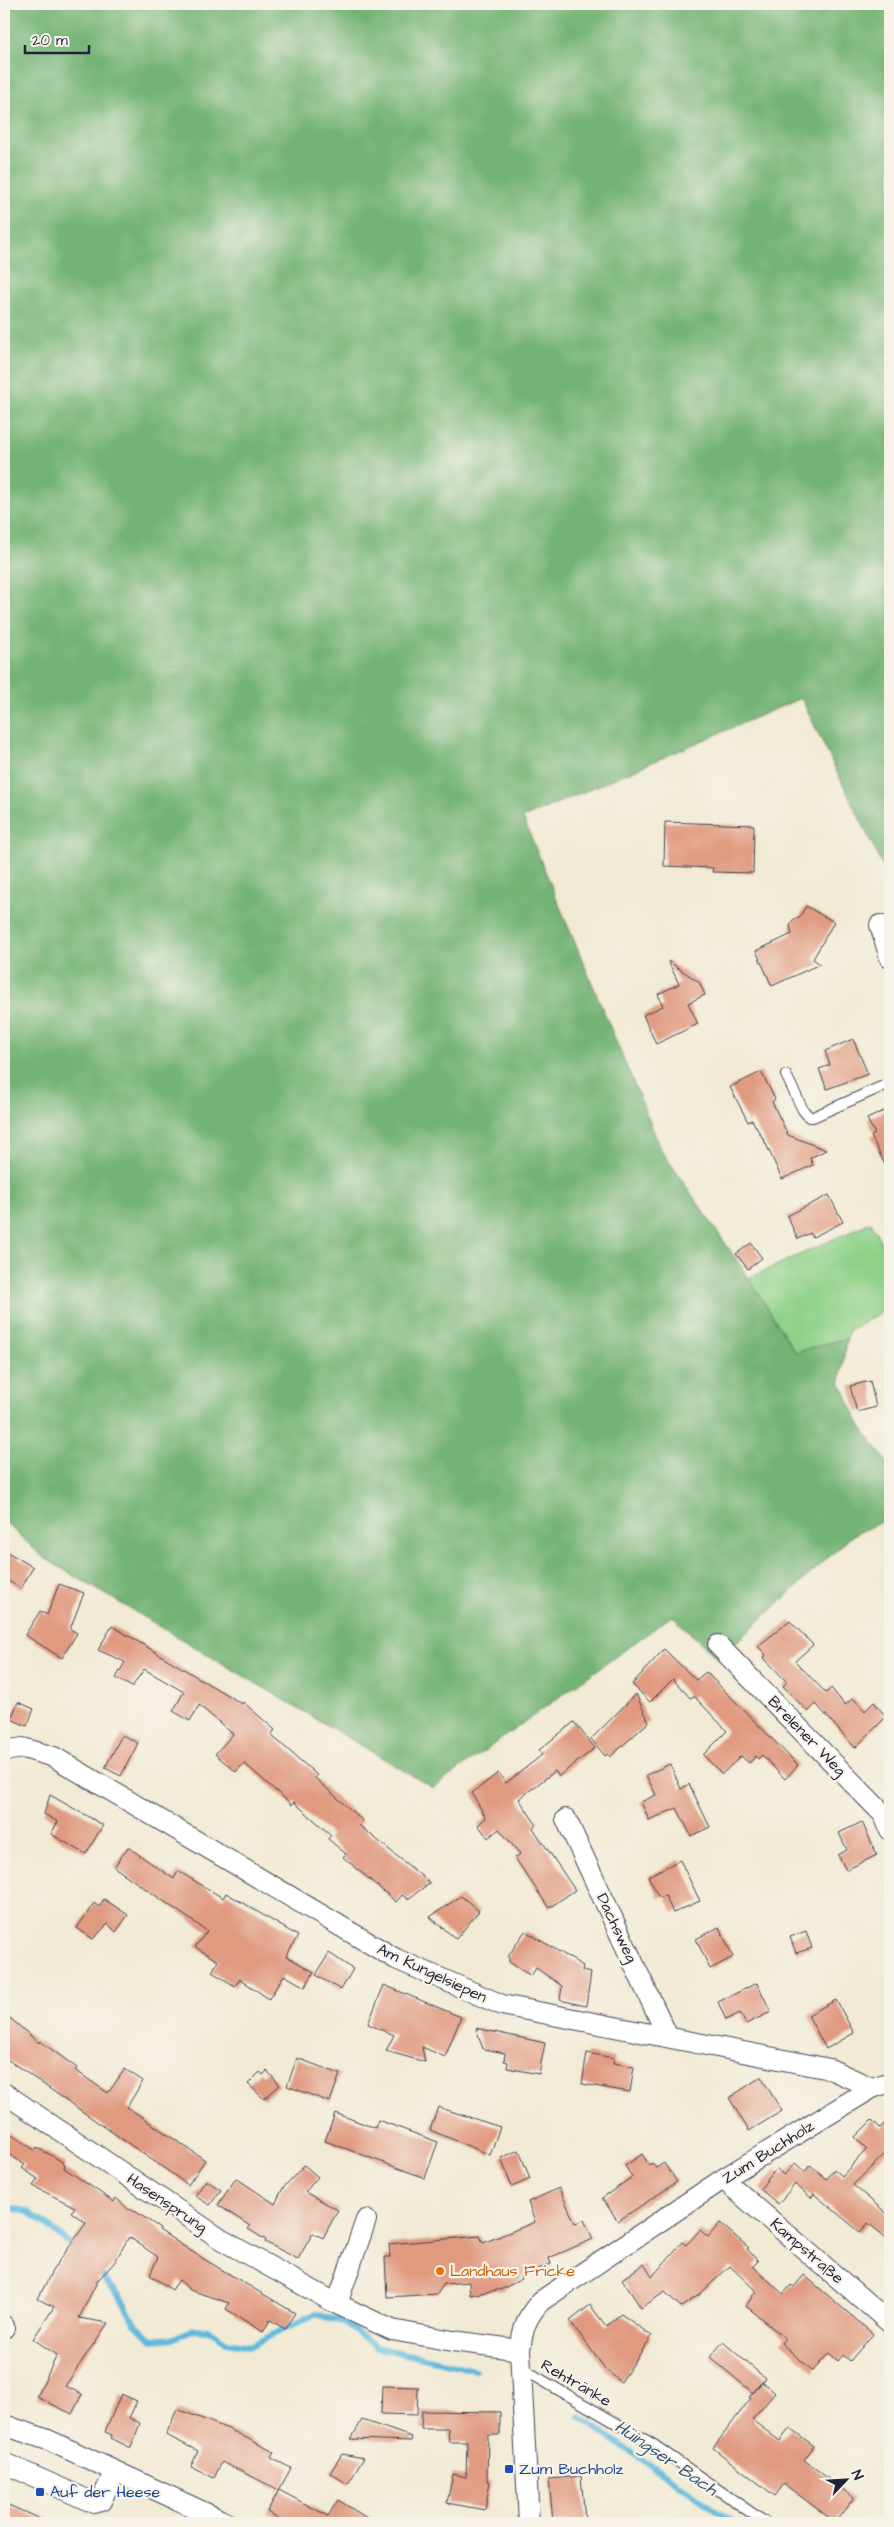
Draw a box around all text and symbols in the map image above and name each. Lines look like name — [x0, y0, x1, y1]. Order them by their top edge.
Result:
scale bar — [25, 22, 89, 54]
text: 20 m — [32, 30, 68, 51]
street label: Brelener Weg — [762, 1691, 851, 1782]
street label: Dachsweg — [590, 1890, 643, 1967]
street label: Am Kungelsiepen — [373, 1938, 491, 2009]
street label: Zum Buchholz — [718, 2115, 818, 2189]
street label: Hasensprung — [122, 2168, 212, 2239]
street label: Kampstraße — [766, 2213, 849, 2289]
place label: Landhaus Fricke — [450, 2260, 575, 2282]
marker: Landhaus Fricke — [434, 2265, 446, 2277]
street label: Rehtränke — [537, 2354, 616, 2412]
water label: Hüingser Bach — [609, 2414, 723, 2503]
north arrow — [822, 2454, 872, 2504]
place label: Zum Buchholz — [519, 2458, 624, 2480]
marker: Zum Buchholz — [503, 2463, 515, 2475]
text: N — [846, 2467, 868, 2483]
place label: Auf der Heese — [50, 2481, 160, 2503]
marker: Auf der Heese — [34, 2486, 46, 2498]

